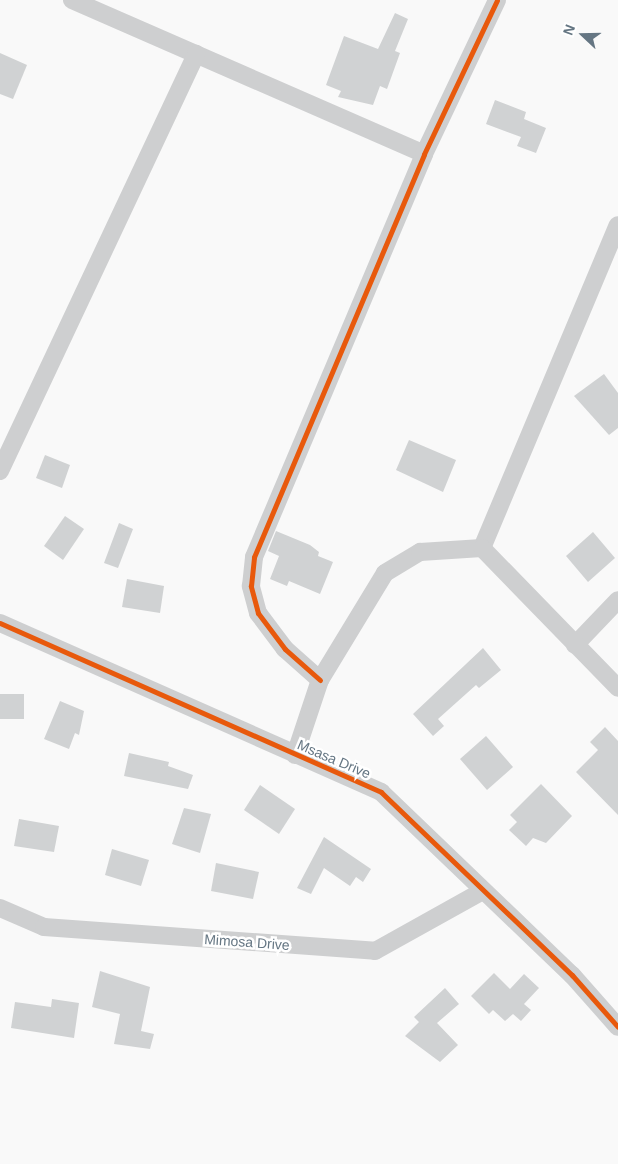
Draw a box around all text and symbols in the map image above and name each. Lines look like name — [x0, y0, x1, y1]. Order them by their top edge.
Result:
north arrow — [558, 10, 608, 60]
text: N — [560, 22, 578, 37]
street label: Msasa Drive — [295, 736, 373, 782]
street label: Mimosa Drive — [204, 931, 290, 953]

